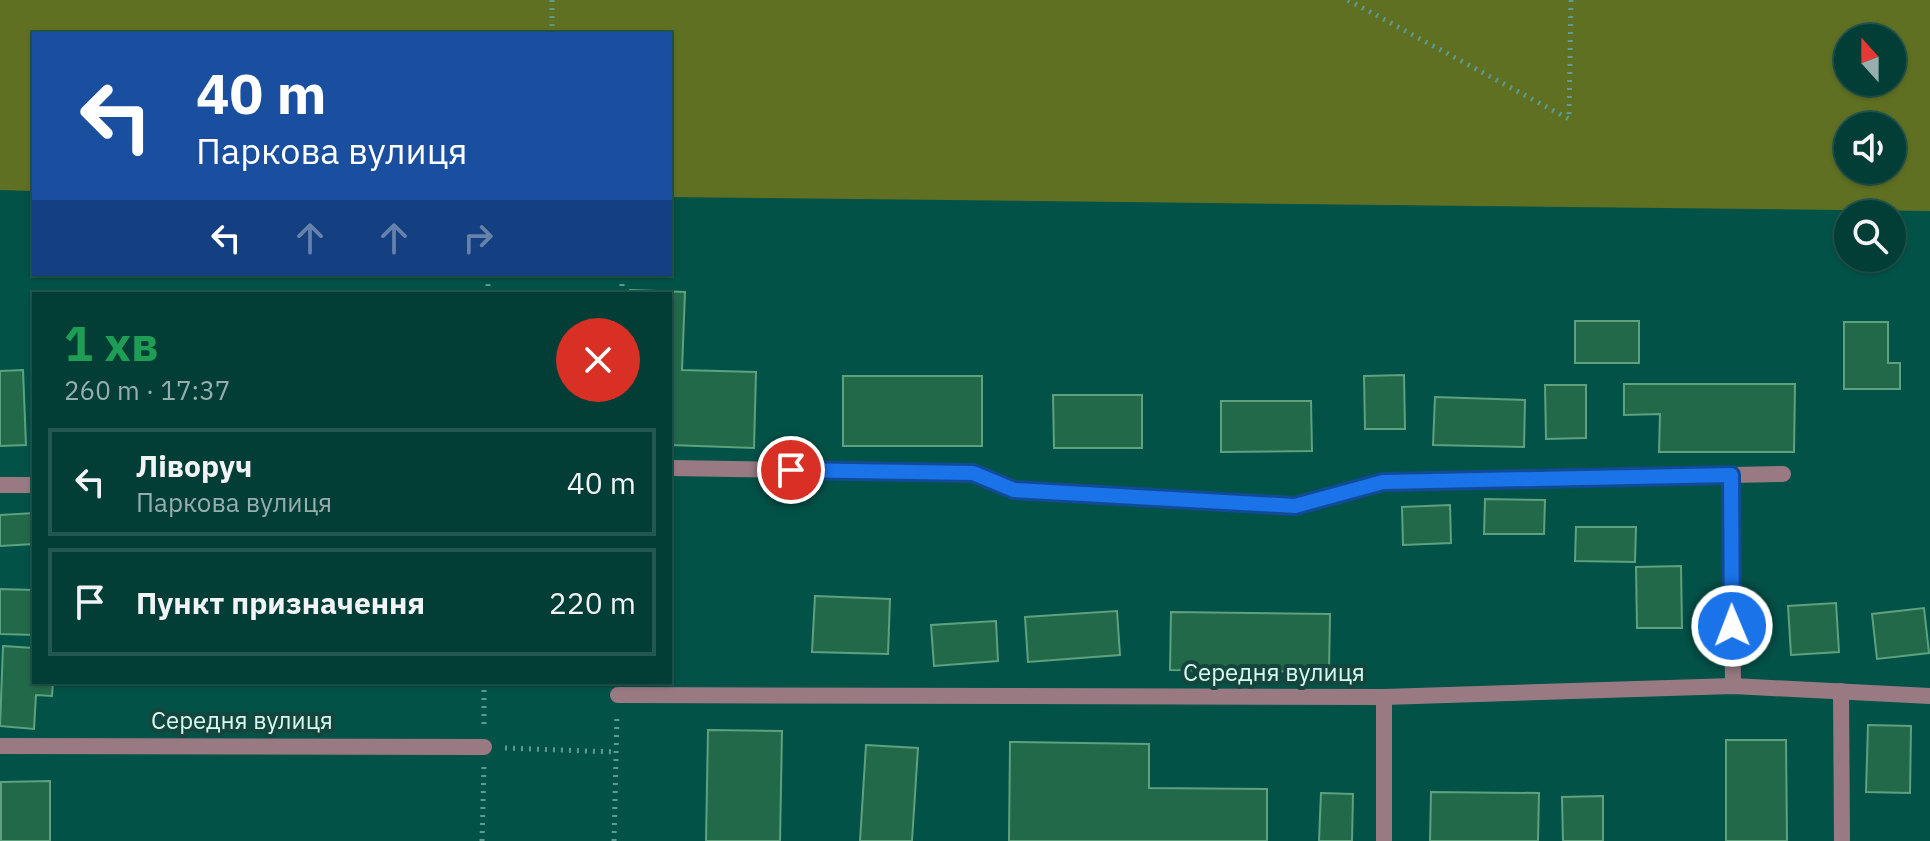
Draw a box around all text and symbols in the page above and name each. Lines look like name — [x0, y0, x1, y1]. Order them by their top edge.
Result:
north arrow — [1834, 24, 1906, 96]
map controls — [1834, 24, 1906, 272]
text: 40 m — [196, 57, 326, 129]
icon: left — [64, 64, 168, 168]
button: sound — [1834, 112, 1906, 184]
text: Паркова вулиця — [196, 127, 468, 174]
button: search — [1834, 200, 1906, 272]
icon: left — [204, 216, 248, 260]
icon: ahead — [288, 216, 332, 260]
icon: ahead — [372, 216, 416, 260]
icon: right — [456, 216, 500, 260]
text: 1 хв — [64, 312, 159, 374]
button: close — [556, 318, 640, 402]
text: 260 m · 17:37 — [64, 373, 230, 407]
pin — [757, 436, 825, 504]
text: Ліворуч — [136, 446, 252, 485]
icon: arrive — [769, 448, 813, 492]
icon: left — [68, 460, 112, 504]
text: 40 m — [567, 463, 636, 502]
text: Паркова вулиця — [136, 485, 332, 519]
icon: arrive — [68, 580, 112, 624]
text: Пункт призначення — [136, 583, 425, 622]
text: 220 m — [549, 583, 636, 622]
position arrow — [1690, 584, 1774, 668]
street label: Середня вулиця — [1183, 656, 1365, 688]
street label: Середня вулиця — [151, 704, 333, 736]

